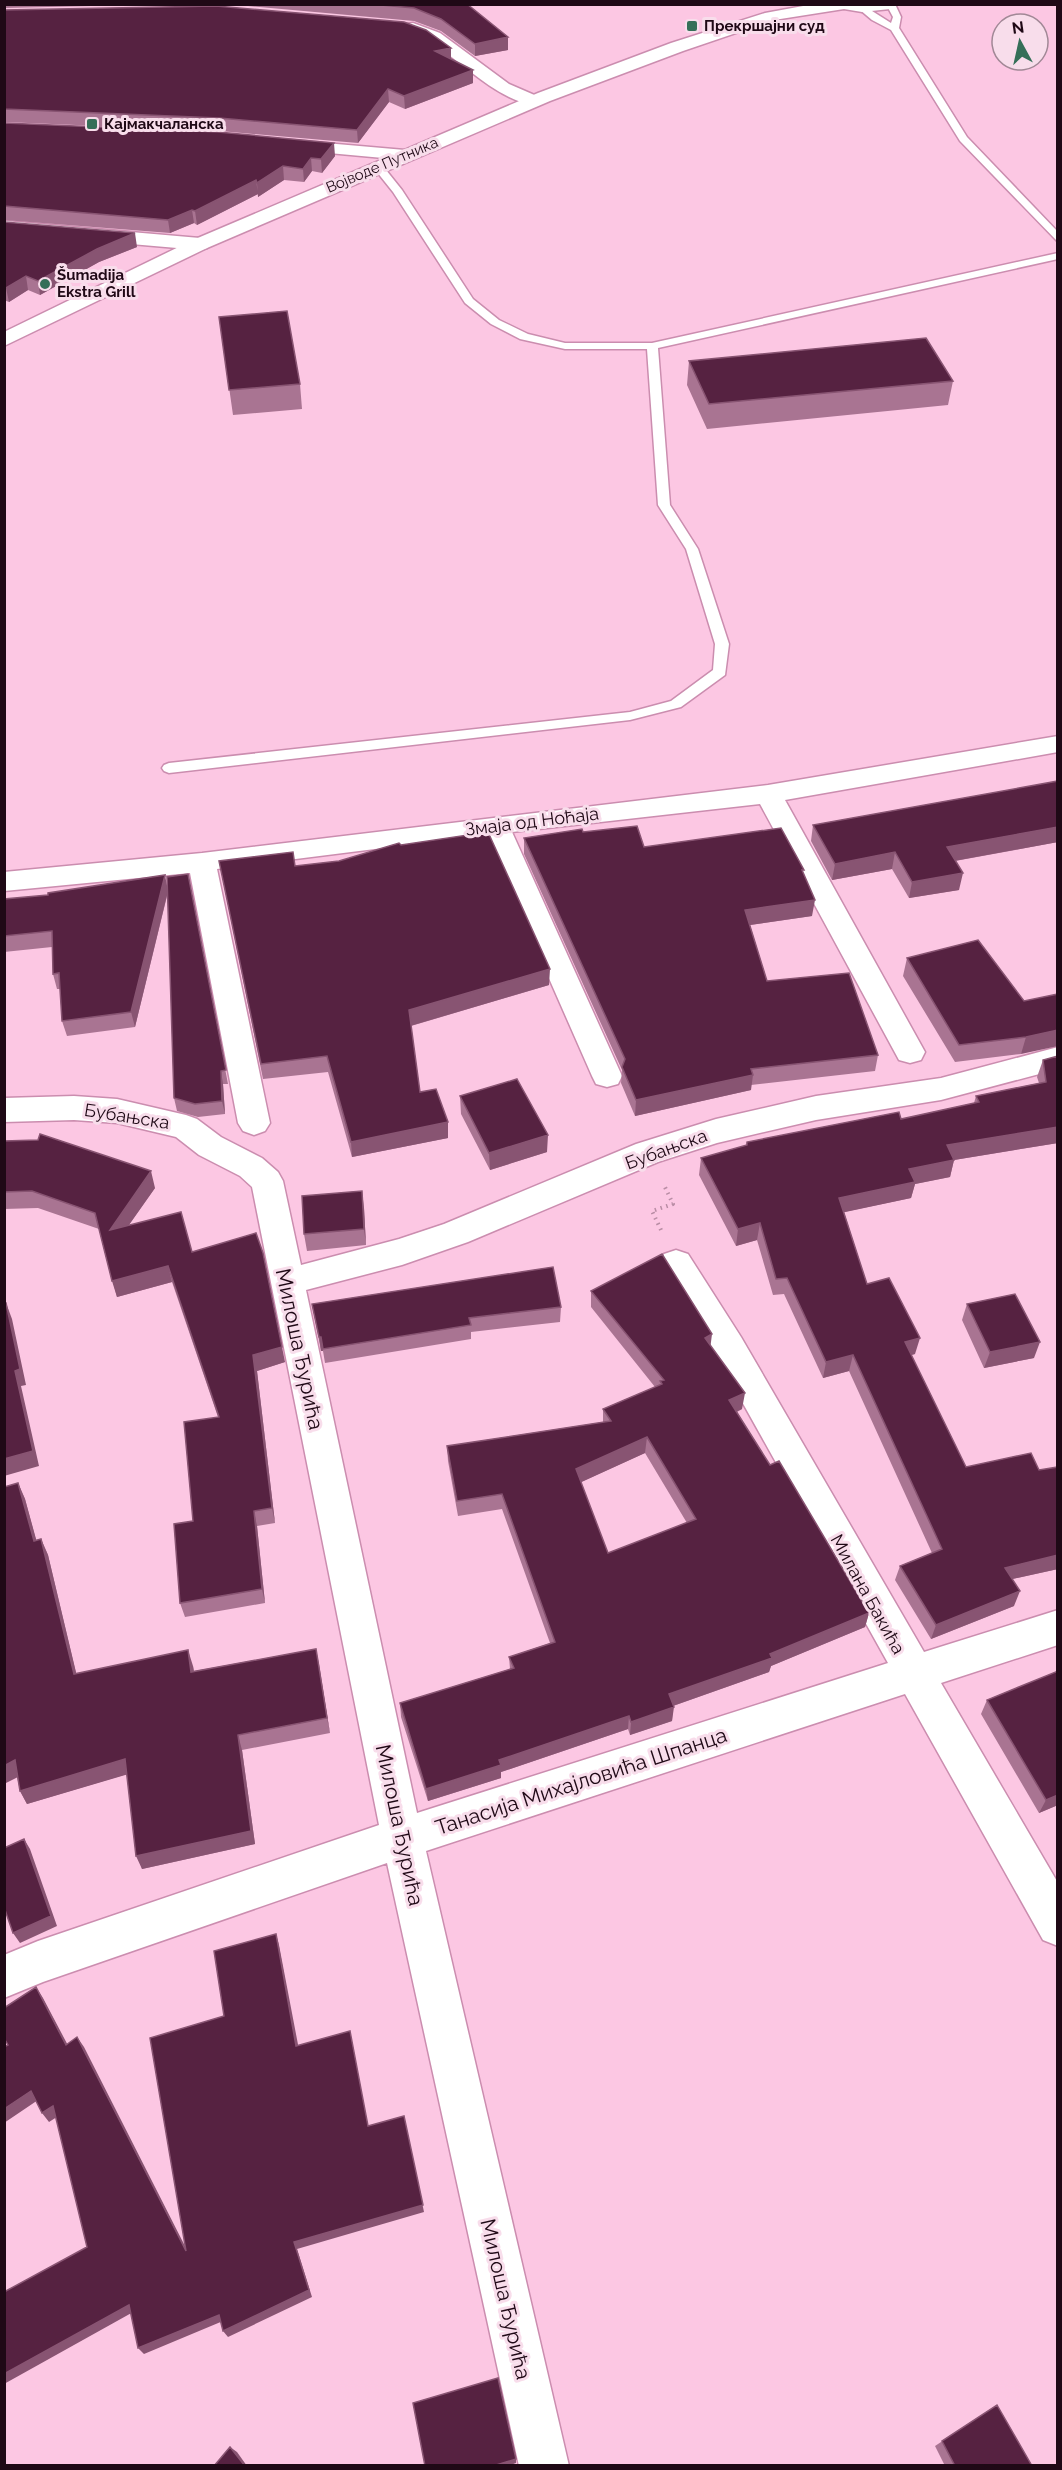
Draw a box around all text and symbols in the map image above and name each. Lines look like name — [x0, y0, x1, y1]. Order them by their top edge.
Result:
north arrow — [990, 12, 1050, 72]
place label: Прекршајни суд — [704, 17, 825, 35]
text: N — [1011, 17, 1025, 38]
marker: Прекршајни суд — [685, 19, 699, 33]
place label: Кајмакчаланска — [104, 115, 224, 133]
marker: Кајмакчаланска — [85, 117, 99, 131]
street label: Војводе Путника — [323, 133, 441, 197]
place label: Šumadija Ekstra Grill — [57, 266, 136, 301]
marker: Šumadija Ekstra Grill — [38, 277, 52, 291]
street label: Змаја од Ноћаја — [464, 802, 600, 840]
street label: Бубањска — [83, 1099, 171, 1133]
street label: Бубањска — [622, 1124, 710, 1174]
street label: Милоша Ђурића — [271, 1266, 329, 1432]
street label: Милана Бакића — [826, 1531, 910, 1657]
street label: Танасија Михајловића Шпанца — [432, 1722, 730, 1840]
street label: Милоша Ђурића — [371, 1742, 429, 1908]
street label: Милоша Ђурића — [475, 2216, 537, 2382]

